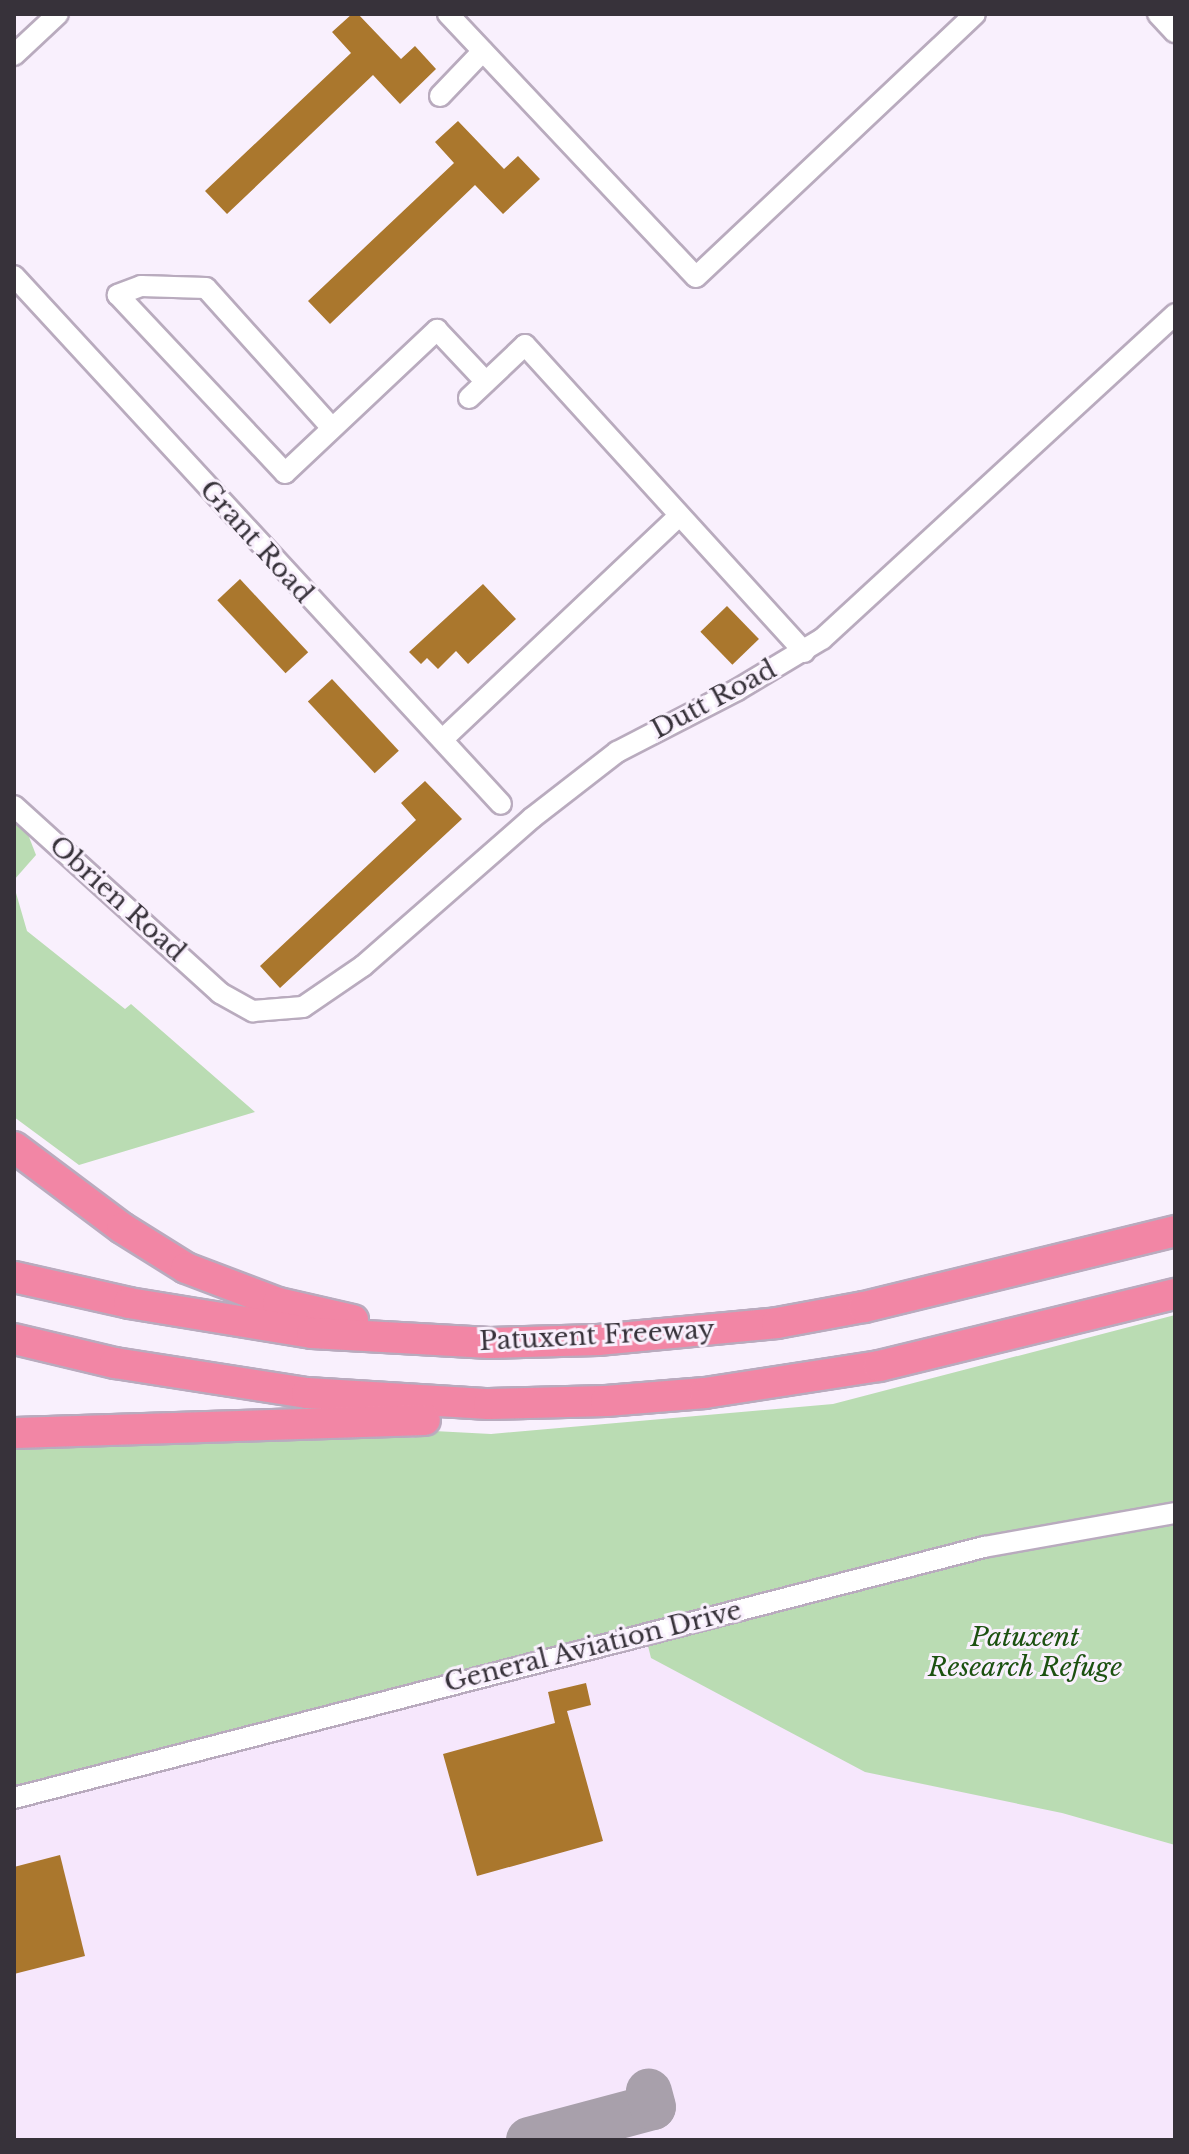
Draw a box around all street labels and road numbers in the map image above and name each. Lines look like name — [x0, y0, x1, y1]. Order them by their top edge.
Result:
street label: Grant Road — [193, 474, 319, 610]
street label: Dutt Road — [646, 654, 782, 746]
street label: Obrien Road — [43, 830, 191, 968]
street label: Patuxent Freeway — [479, 1314, 715, 1358]
street label: General Aviation Drive — [441, 1595, 745, 1699]

